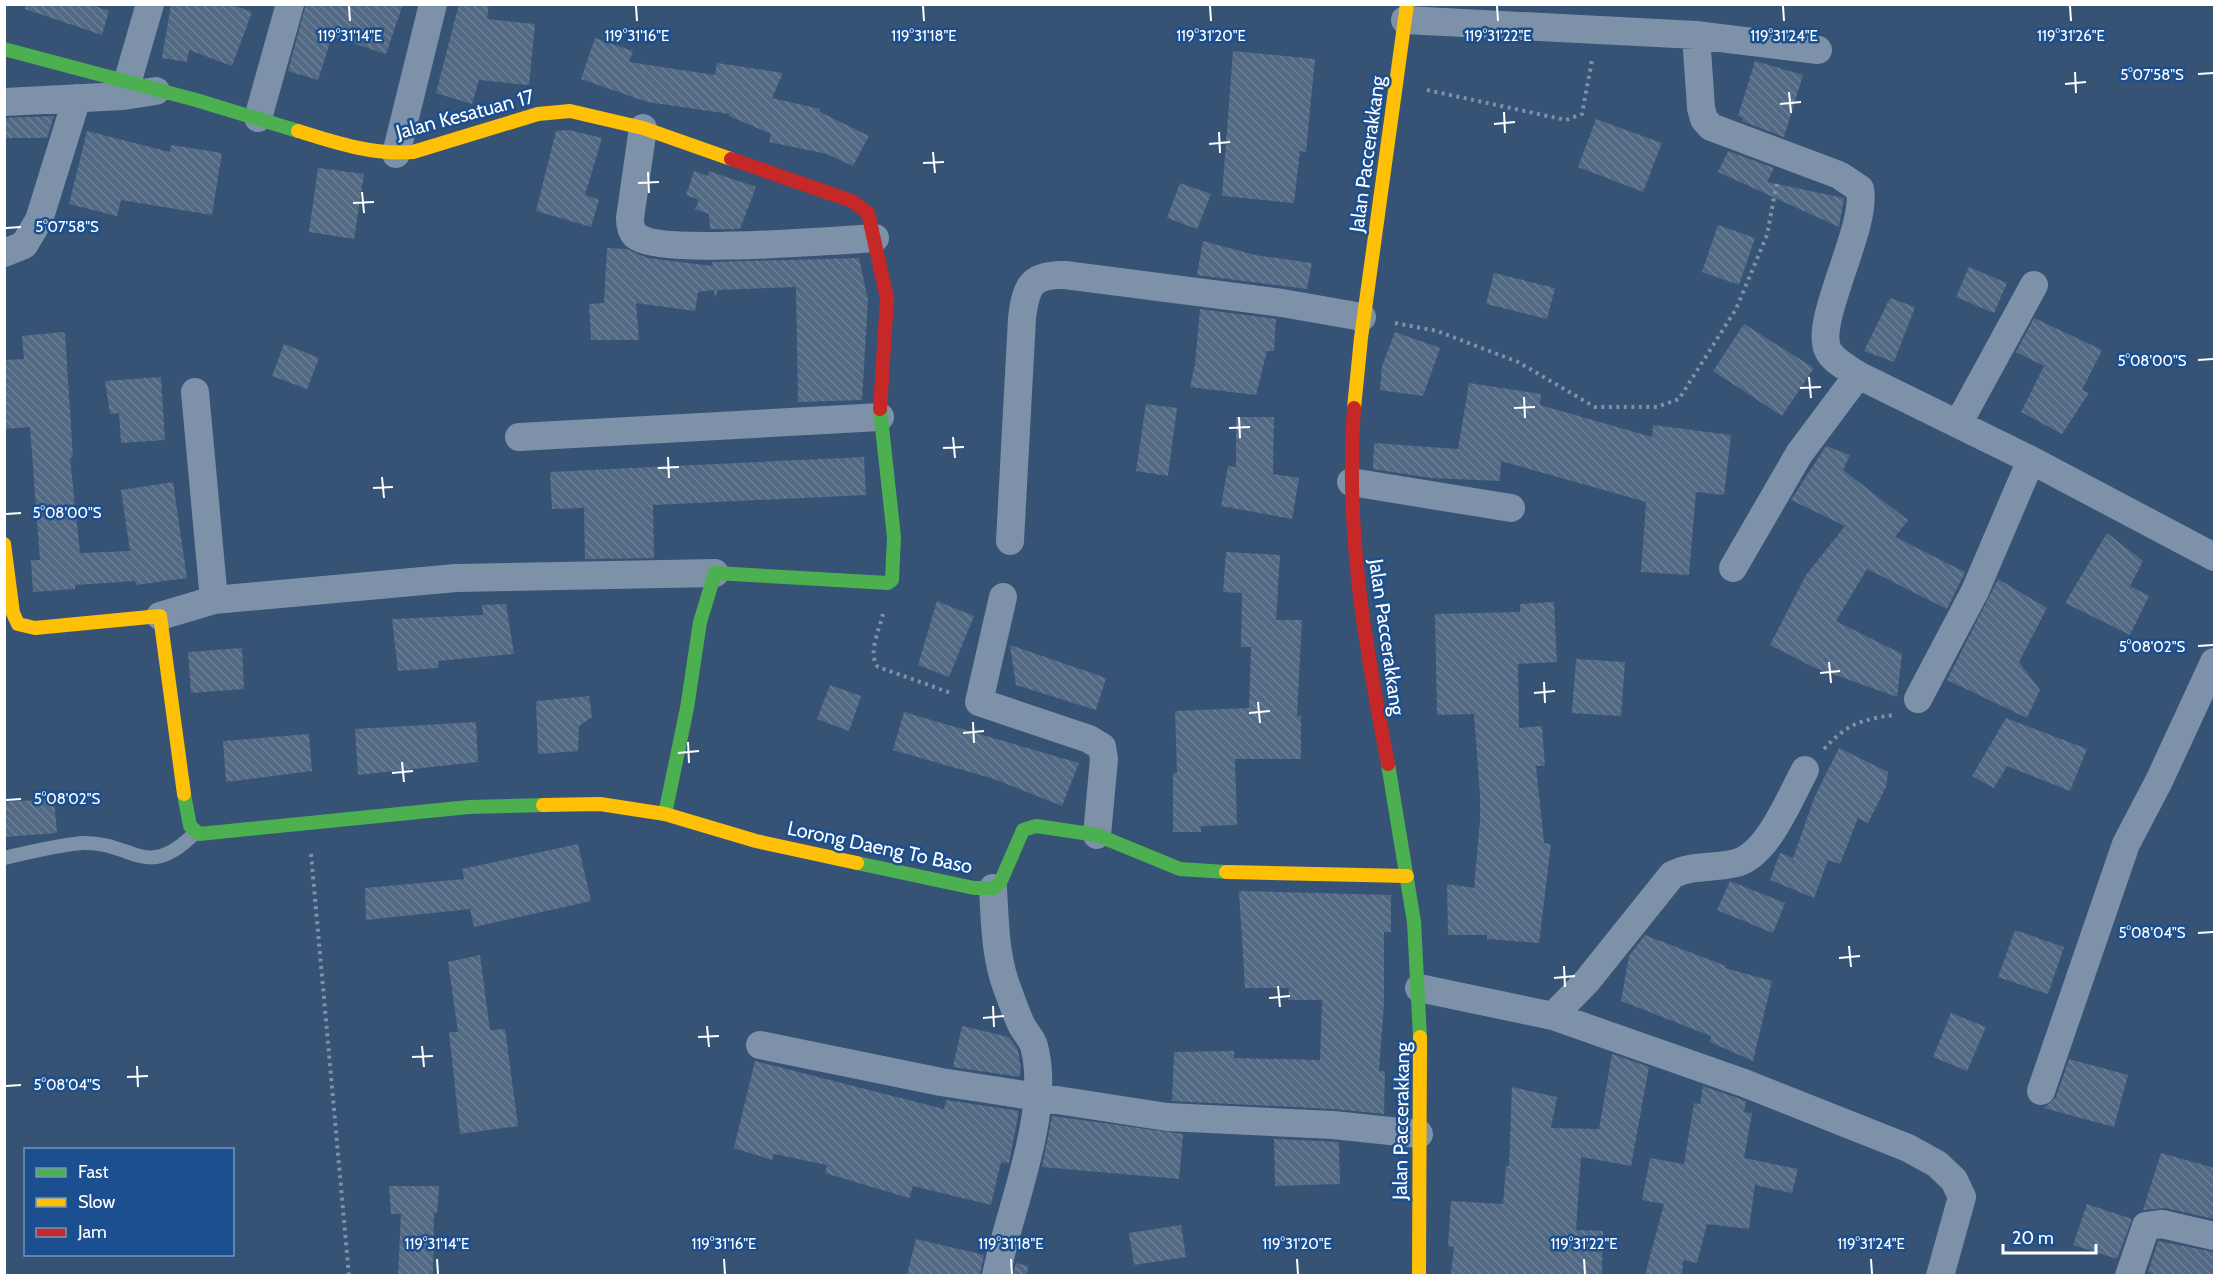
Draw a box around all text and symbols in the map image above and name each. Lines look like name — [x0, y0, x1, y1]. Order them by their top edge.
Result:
text: 119°31'14"E — [318, 27, 382, 45]
text: 119°31'16"E — [605, 27, 669, 45]
text: 119°31'18"E — [891, 27, 957, 45]
text: 119°31'20"E — [1176, 27, 1246, 45]
text: 119°31'22"E — [1464, 27, 1532, 45]
text: 119°31'24"E — [1750, 27, 1818, 45]
text: 119°31'26"E — [2037, 27, 2105, 45]
text: 5°07'58"S — [2120, 66, 2184, 84]
street label: Jalan Paccerakkang — [1344, 73, 1390, 235]
street label: Jalan Kesatuan 17 — [392, 84, 537, 144]
text: 5°07'58"S — [35, 218, 99, 236]
text: 5°08'00"S — [2117, 352, 2187, 370]
text: 5°08'00"S — [32, 504, 102, 522]
street label: Jalan Paccerakkang — [1364, 556, 1410, 718]
text: 5°08'02"S — [2119, 638, 2186, 656]
text: 5°08'02"S — [34, 790, 101, 808]
street label: Lorong Daeng To Baso — [785, 816, 975, 878]
text: 5°08'04"S — [2118, 924, 2186, 942]
street label: Jalan Paccerakkang — [1388, 1041, 1414, 1201]
text: 5°08'04"S — [33, 1076, 101, 1094]
legend — [24, 1148, 234, 1256]
text: Fast — [78, 1161, 109, 1183]
text: Slow — [78, 1191, 115, 1213]
scale bar — [2003, 1217, 2096, 1255]
text: Jam — [77, 1221, 107, 1243]
text: 20 m — [2012, 1227, 2054, 1249]
text: 119°31'14"E — [405, 1235, 469, 1253]
text: 119°31'16"E — [692, 1235, 756, 1253]
text: 119°31'18"E — [978, 1235, 1044, 1253]
text: 119°31'20"E — [1262, 1235, 1332, 1253]
text: 119°31'22"E — [1550, 1235, 1618, 1253]
text: 119°31'24"E — [1837, 1235, 1905, 1253]

